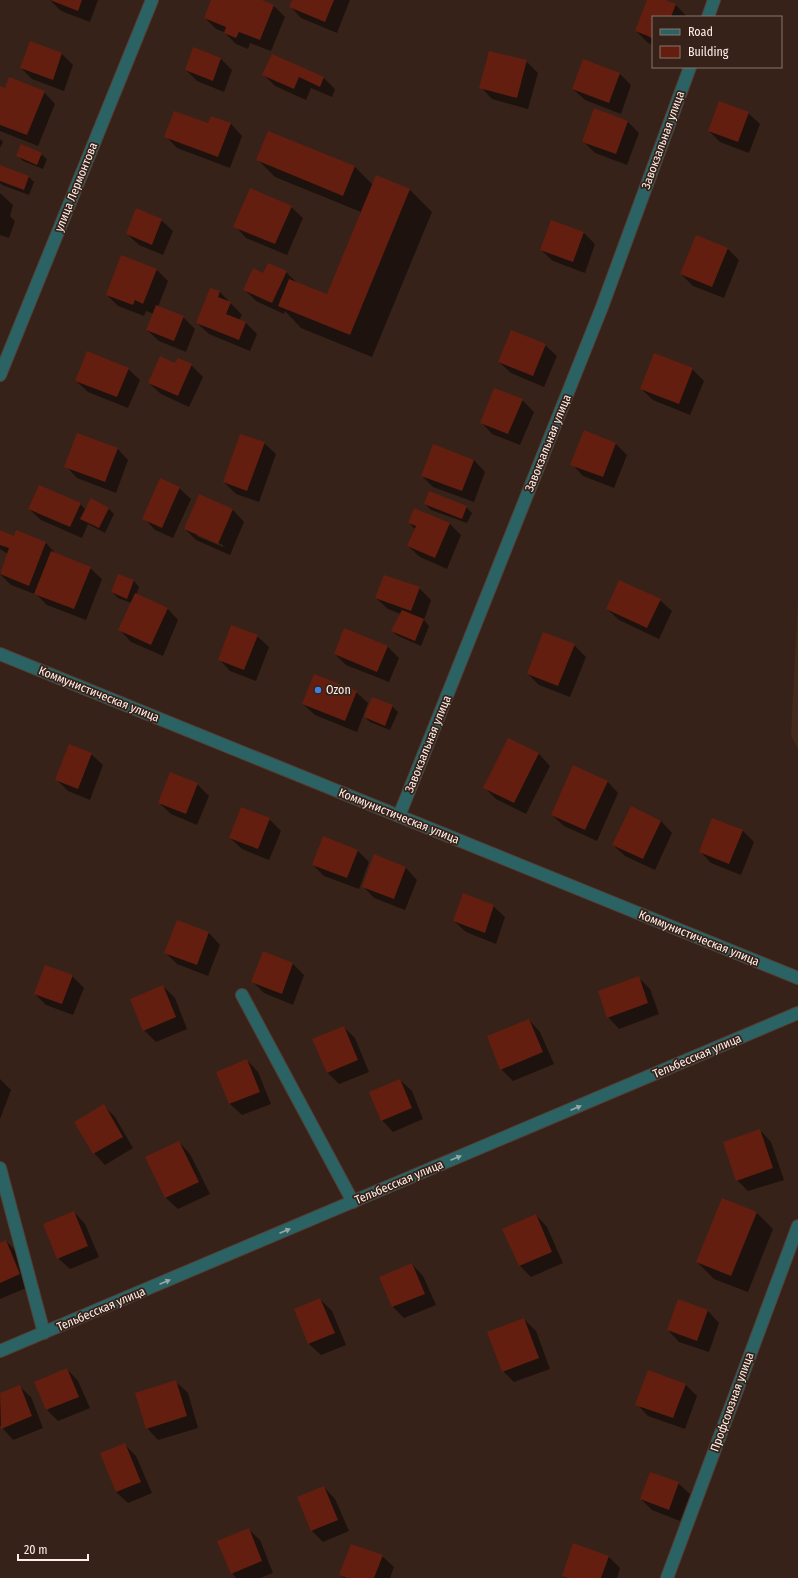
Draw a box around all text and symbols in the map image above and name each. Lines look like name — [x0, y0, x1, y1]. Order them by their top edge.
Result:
legend — [652, 16, 782, 68]
text: Road — [688, 25, 713, 39]
text: Building — [688, 45, 729, 59]
street label: Завокзальная улица — [639, 89, 687, 191]
street label: улица Лермонтова — [52, 140, 100, 234]
street label: Завокзальная улица — [522, 392, 574, 494]
street label: Коммунистическая улица — [37, 663, 161, 725]
place label: Ozon — [326, 683, 351, 697]
marker: Ozon — [313, 685, 323, 695]
street label: Завокзальная улица — [402, 693, 454, 795]
street label: Коммунистическая улица — [337, 785, 461, 847]
street label: Коммунистическая улица — [637, 907, 761, 969]
street label: Тельбесская улица — [651, 1031, 743, 1081]
one-way arrow — [570, 1104, 582, 1110]
one-way arrow — [450, 1155, 462, 1161]
street label: Тельбесская улица — [353, 1157, 445, 1207]
one-way arrow — [279, 1228, 290, 1234]
one-way arrow — [159, 1278, 171, 1284]
street label: Тельбесская улица — [55, 1284, 147, 1334]
street label: Профсоюзная улица — [708, 1350, 757, 1454]
scale bar — [18, 1536, 88, 1562]
text: 20 m — [24, 1543, 48, 1557]

